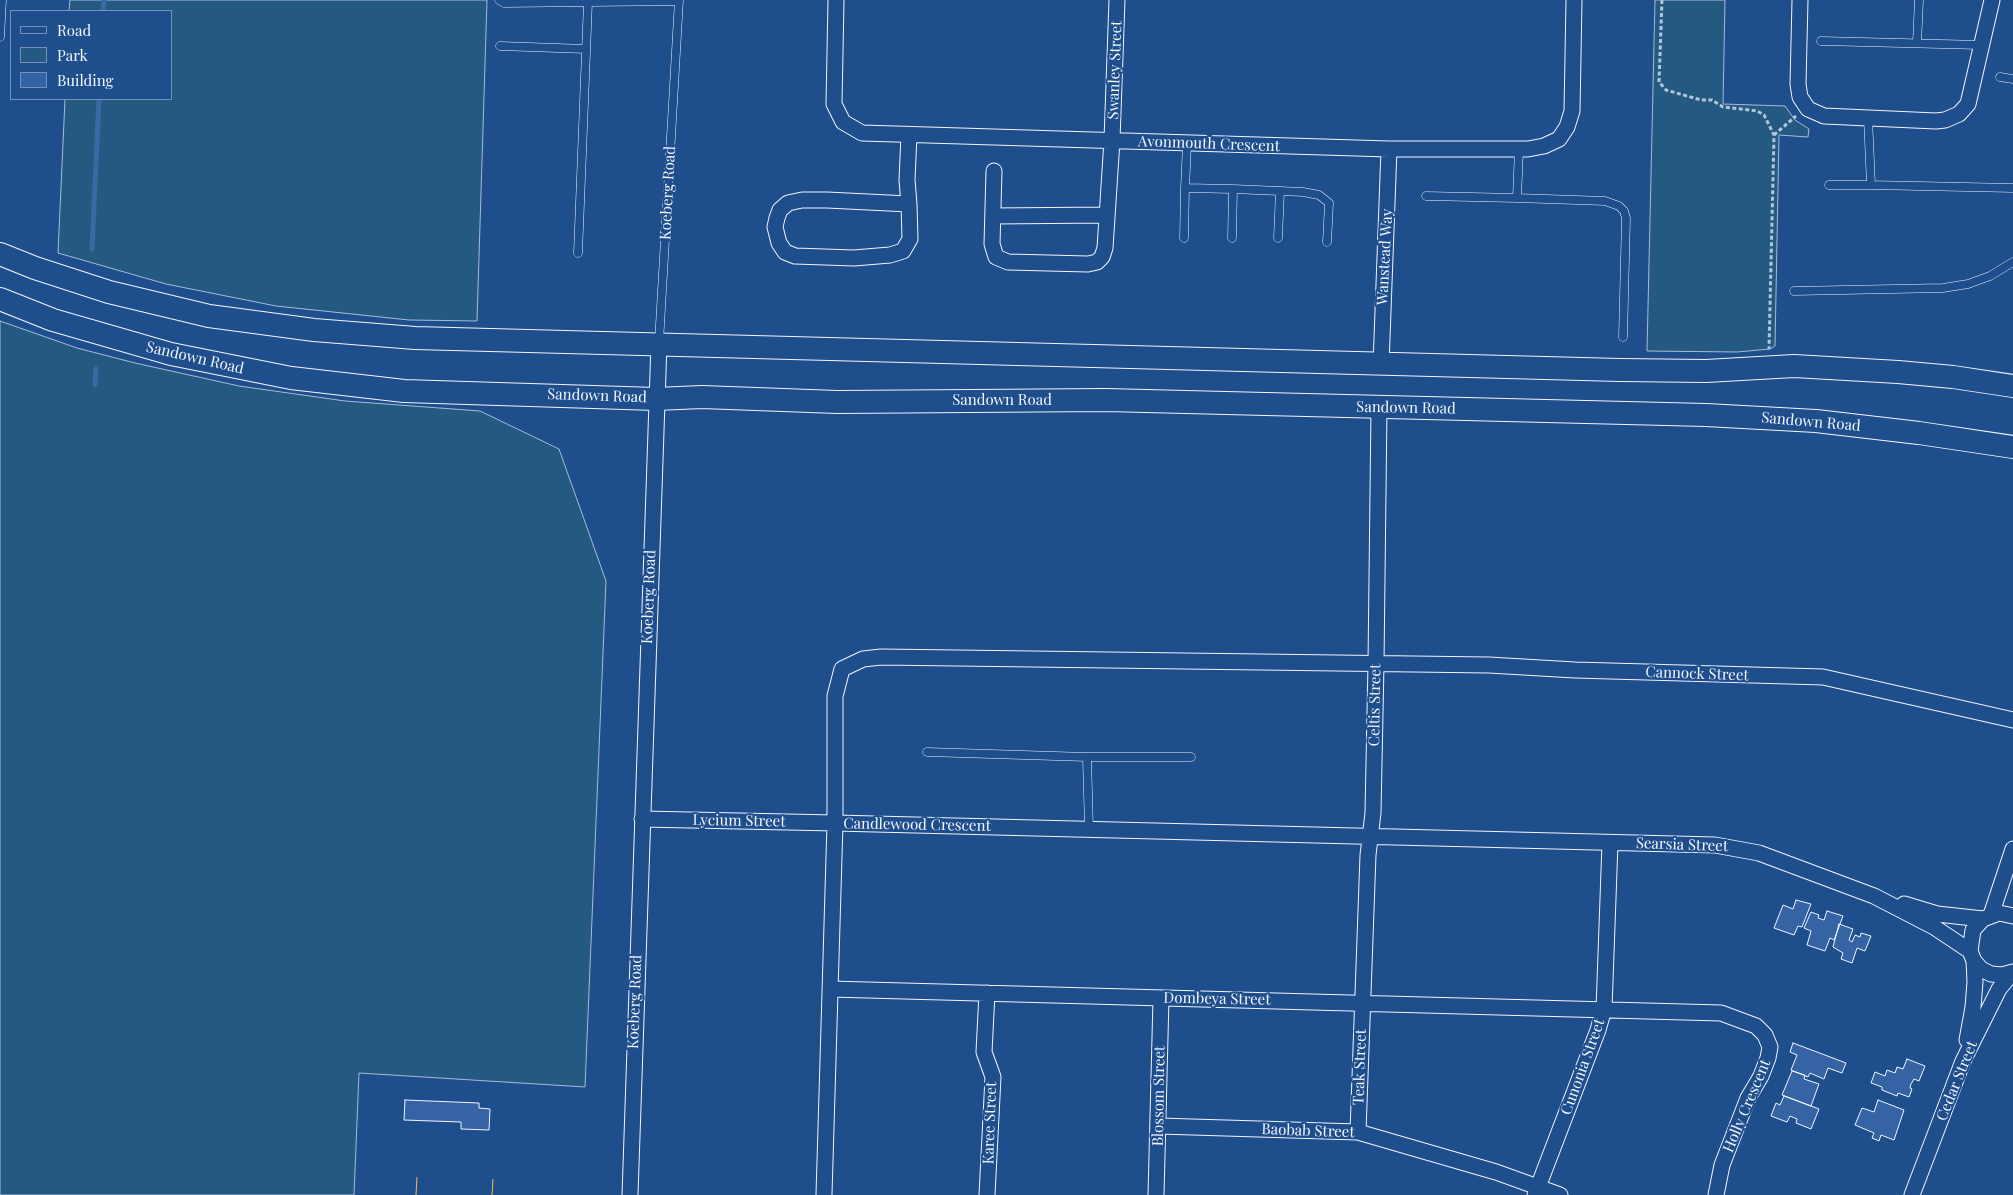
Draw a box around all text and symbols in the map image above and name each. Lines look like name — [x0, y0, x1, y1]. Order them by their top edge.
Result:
legend — [10, 10, 172, 100]
text: Road — [57, 20, 91, 40]
street label: Swanley Street — [1104, 20, 1126, 120]
text: Park — [57, 45, 88, 65]
text: Building — [57, 70, 113, 90]
street label: Avonmouth Crescent — [1138, 133, 1280, 155]
street label: Koeberg Road — [657, 146, 679, 240]
street label: Wanstead Way — [1373, 208, 1397, 306]
street label: Sandown Road — [144, 338, 246, 378]
street label: Sandown Road — [547, 385, 647, 407]
street label: Sandown Road — [952, 391, 1052, 409]
street label: Sandown Road — [1356, 398, 1456, 418]
street label: Sandown Road — [1761, 409, 1861, 435]
street label: Koeberg Road — [638, 550, 660, 644]
street label: Cannock Street — [1645, 663, 1749, 685]
street label: Celtis Street — [1365, 664, 1385, 746]
street label: Lycium Street — [692, 811, 786, 831]
street label: Candlewood Crescent — [843, 815, 991, 835]
street label: Searsia Street — [1636, 834, 1728, 856]
street label: Koeberg Road — [624, 955, 646, 1049]
street label: Dombeya Street — [1163, 989, 1271, 1009]
street label: Cunonia Street — [1557, 1016, 1609, 1118]
street label: Teak Street — [1350, 1029, 1370, 1105]
street label: Cedar Street — [1933, 1038, 1981, 1124]
street label: Blossom Street — [1149, 1046, 1169, 1146]
street label: Holly Crescent — [1719, 1057, 1775, 1155]
street label: Karee Street — [980, 1081, 1000, 1165]
street label: Baobab Street — [1261, 1120, 1355, 1142]

